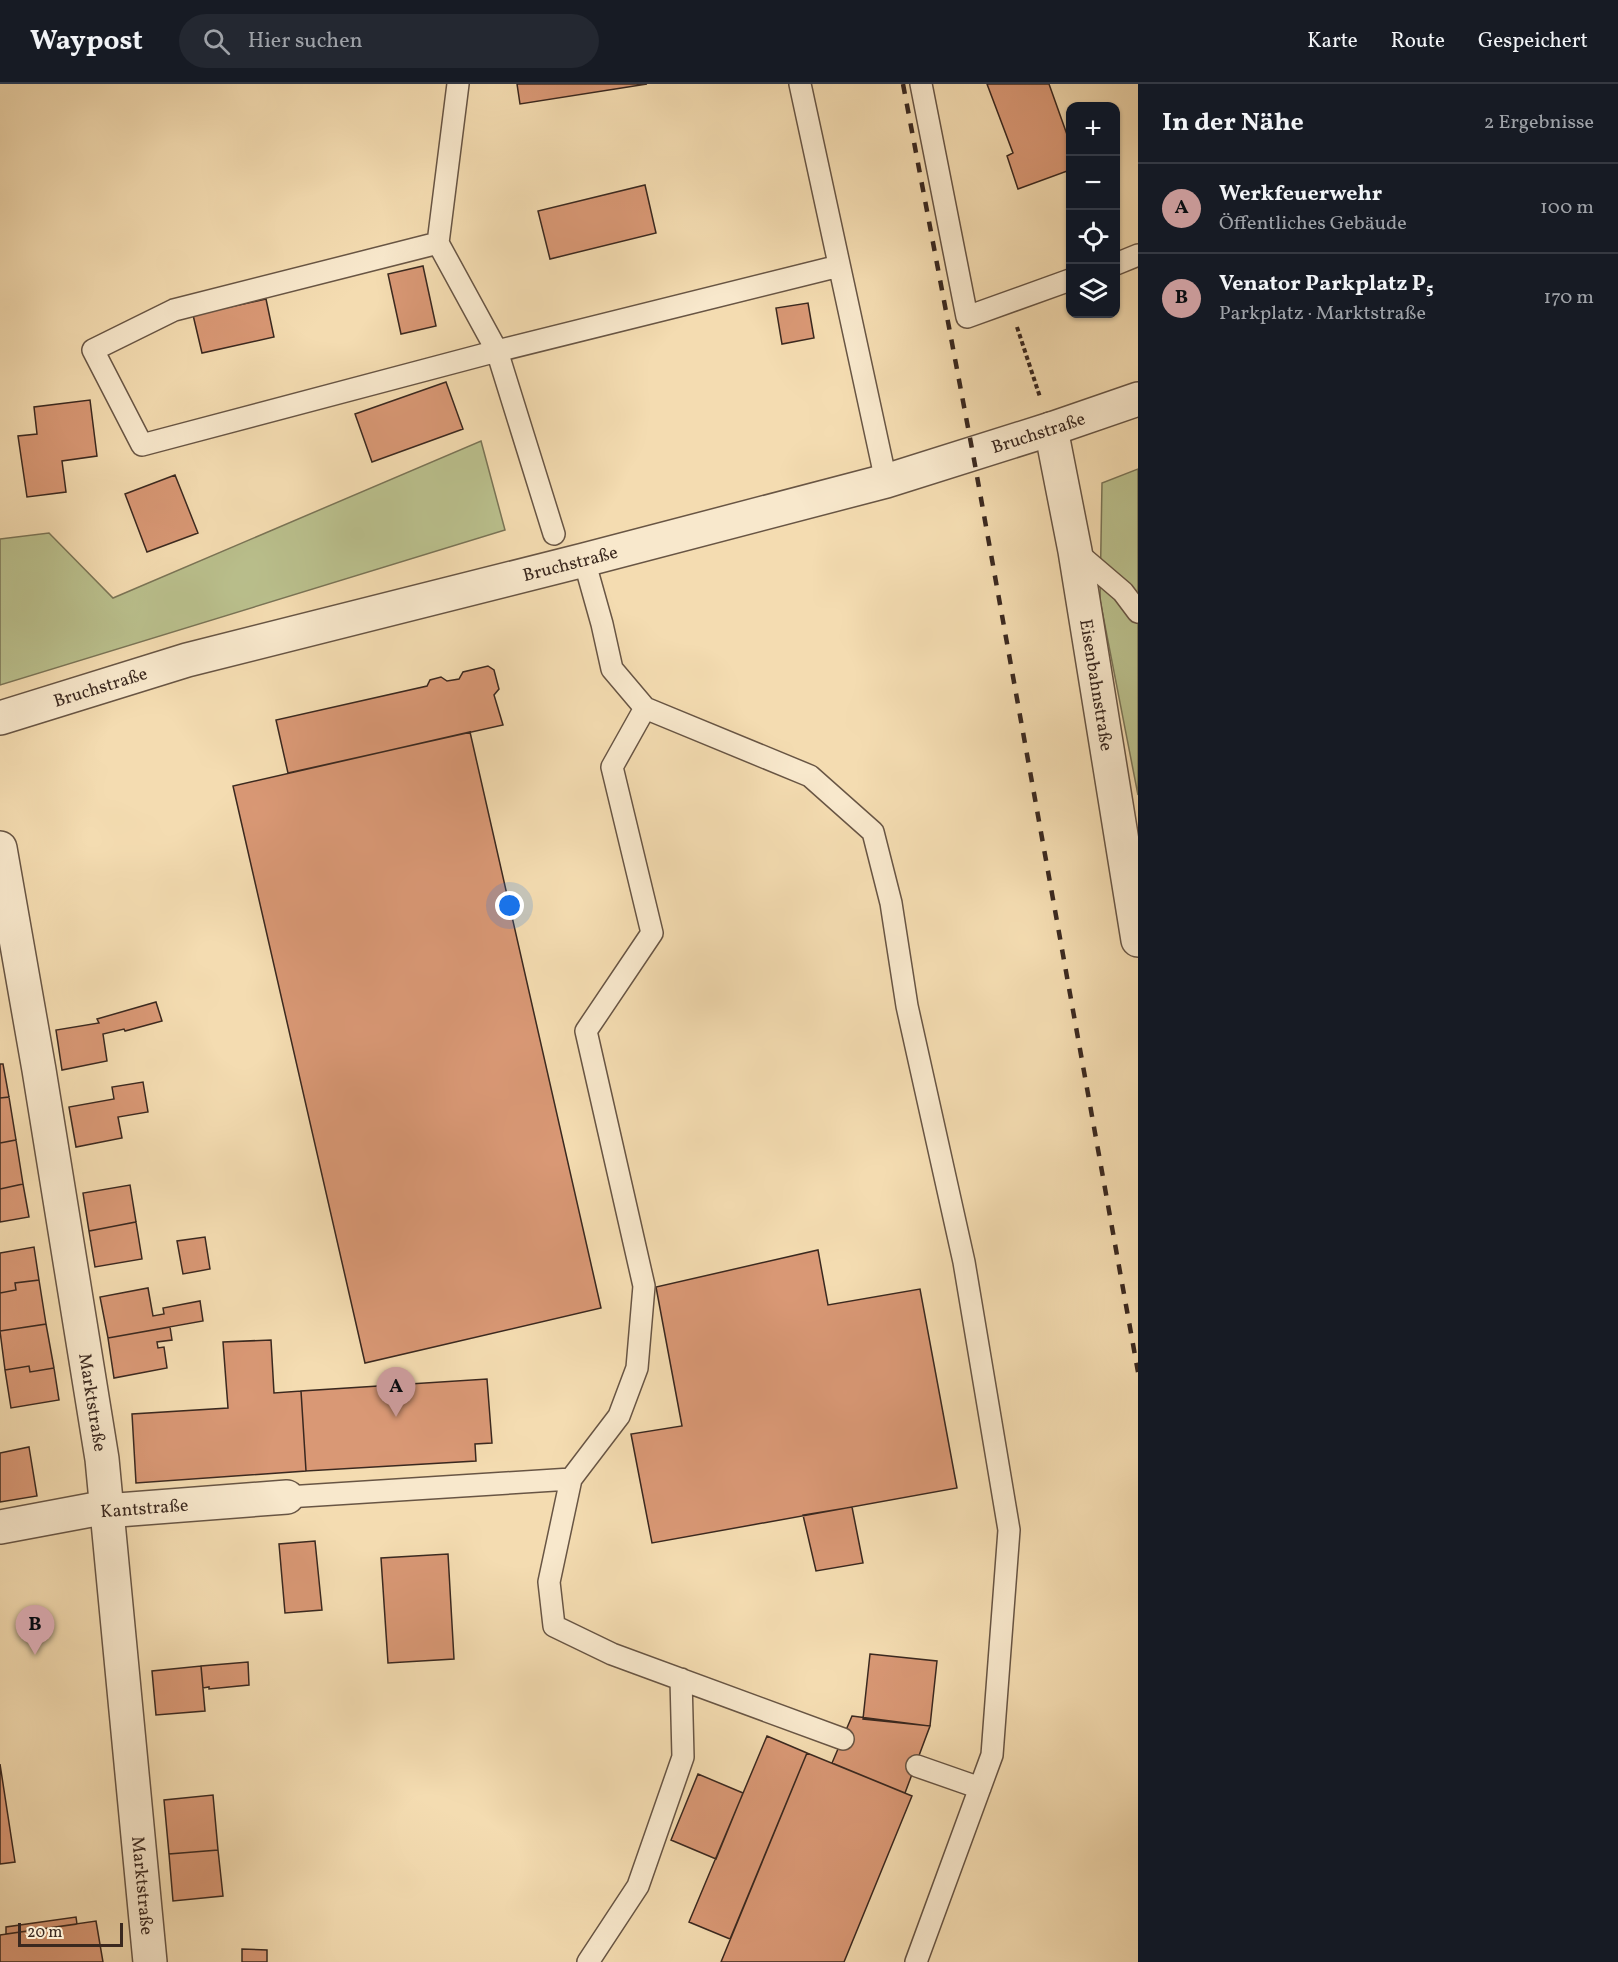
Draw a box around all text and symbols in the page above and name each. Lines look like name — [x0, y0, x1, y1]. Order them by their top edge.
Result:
search box — [179, 14, 599, 68]
text: Waypost — [30, 22, 143, 61]
icon: search — [200, 25, 233, 58]
text: Hier suchen — [248, 26, 363, 57]
text: Karte — [1307, 27, 1358, 56]
text: Route — [1391, 27, 1445, 56]
text: Gespeichert — [1478, 27, 1588, 56]
map controls — [1066, 102, 1120, 318]
button: + — [1066, 102, 1120, 156]
text: In der Nähe — [1162, 105, 1304, 141]
text: 2 Ergebnisse — [1484, 109, 1594, 137]
button: − — [1066, 156, 1120, 210]
text: Werkfeuerwehr — [1219, 179, 1382, 210]
text: A — [1174, 194, 1189, 222]
text: 100 m — [1540, 194, 1594, 222]
button: locate — [1066, 210, 1120, 264]
text: Öffentliches Gebäude — [1219, 210, 1407, 238]
button: layers — [1066, 264, 1120, 318]
text: Venator Parkplatz P₅ — [1219, 269, 1433, 300]
text: B — [1175, 284, 1188, 312]
text: 170 m — [1544, 284, 1594, 312]
text: Parkplatz · Marktstraße — [1219, 300, 1426, 328]
street label: Bruchstraße — [989, 407, 1089, 461]
street label: Bruchstraße — [520, 541, 621, 589]
street label: Eisenbahnstraße — [1072, 617, 1118, 753]
street label: Bruchstraße — [51, 662, 151, 715]
your location — [495, 891, 524, 920]
street label: Marktstraße — [71, 1352, 112, 1454]
pin: A — [376, 1368, 416, 1417]
street label: Kantstraße — [99, 1494, 189, 1525]
pin: B — [15, 1606, 54, 1655]
street label: Marktstraße — [124, 1835, 158, 1936]
scale bar — [18, 1920, 123, 1948]
text: 20 m — [27, 1922, 62, 1944]

